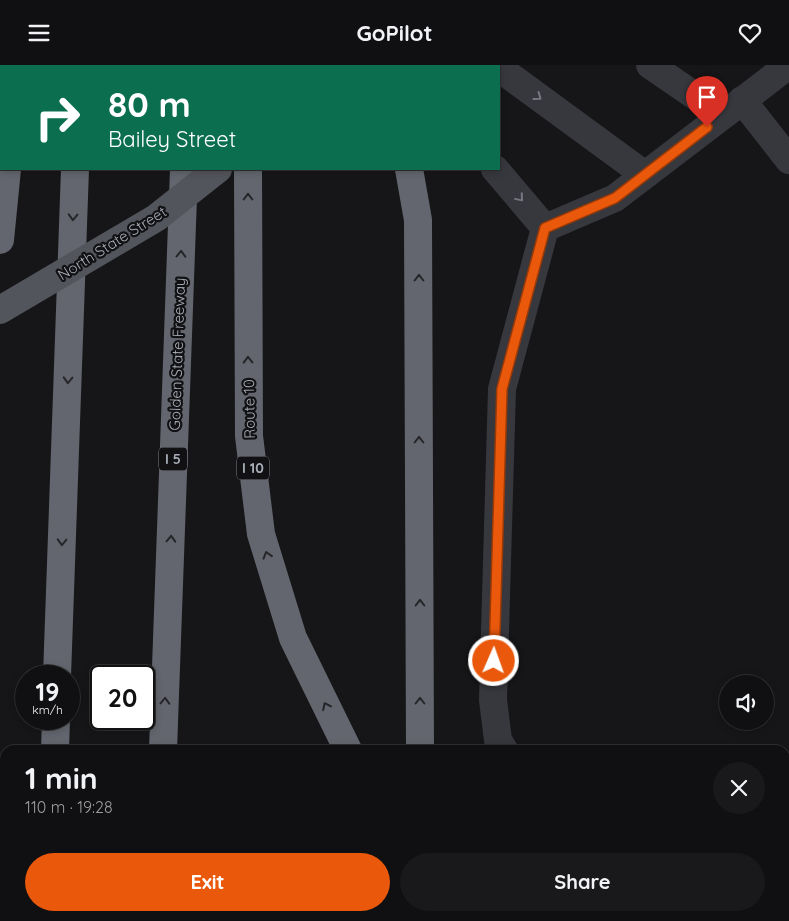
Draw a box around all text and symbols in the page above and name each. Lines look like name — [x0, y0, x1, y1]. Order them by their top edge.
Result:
icon: menu — [25, 19, 53, 47]
text: GoPilot — [357, 19, 432, 47]
icon: heart — [736, 19, 764, 47]
pin — [686, 76, 728, 127]
text: 80 m — [108, 82, 191, 126]
icon: arrive — [693, 83, 721, 111]
icon: right — [25, 85, 90, 150]
one-way arrow — [532, 91, 542, 100]
text: Bailey Street — [108, 125, 236, 153]
one-way arrow — [243, 193, 253, 200]
one-way arrow — [514, 193, 523, 202]
street label: North State Street — [54, 202, 170, 284]
one-way arrow — [68, 214, 78, 222]
one-way arrow — [176, 250, 186, 258]
one-way arrow — [414, 274, 424, 282]
street label: Golden State Freeway — [165, 277, 189, 431]
one-way arrow — [243, 355, 253, 363]
one-way arrow — [62, 376, 73, 384]
street label: Route 10 — [239, 379, 259, 439]
one-way arrow — [414, 436, 424, 444]
road number: I 5 — [159, 447, 187, 471]
road number: I 10 — [237, 457, 269, 479]
one-way arrow — [165, 535, 176, 543]
one-way arrow — [57, 539, 67, 547]
one-way arrow — [263, 552, 273, 560]
one-way arrow — [415, 599, 425, 606]
position arrow — [467, 634, 519, 686]
speed limit sign: 20 — [90, 665, 155, 730]
map controls — [719, 675, 774, 730]
button: sound — [719, 675, 774, 730]
text: 19 — [36, 676, 59, 707]
one-way arrow — [159, 697, 170, 705]
one-way arrow — [415, 697, 425, 705]
text: km/h — [32, 702, 63, 717]
one-way arrow — [322, 702, 333, 711]
text: 1 min — [25, 759, 98, 797]
button: close — [713, 762, 765, 814]
text: 110 m · 19:28 — [25, 797, 113, 817]
button: Exit — [25, 853, 390, 911]
button: Share — [400, 853, 765, 911]

